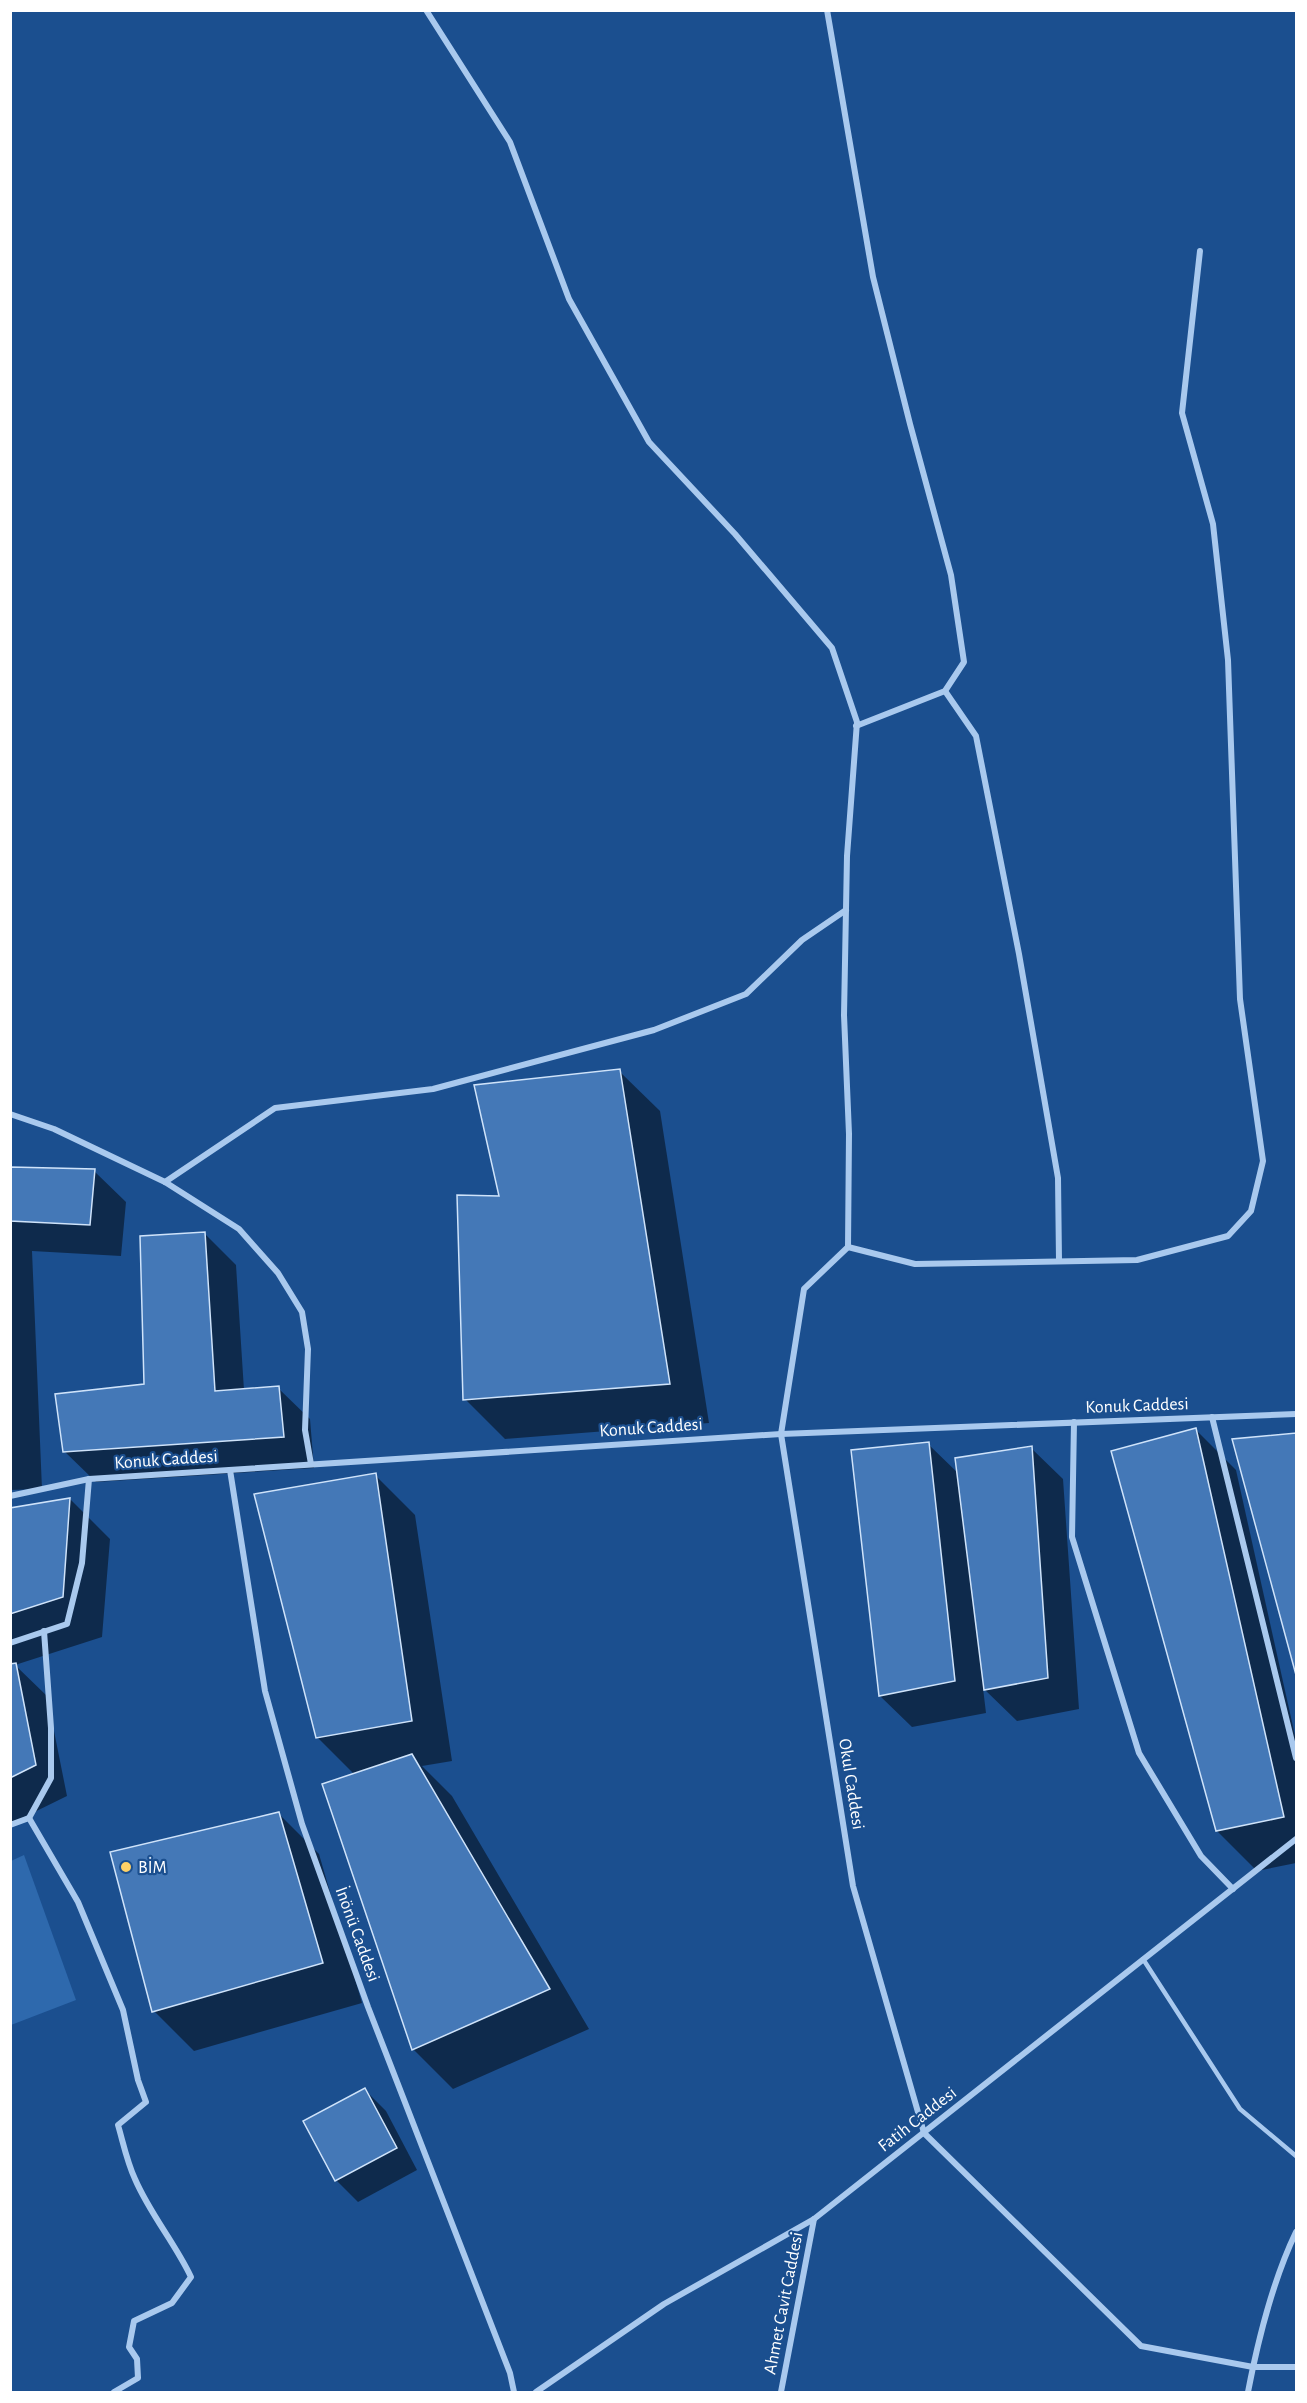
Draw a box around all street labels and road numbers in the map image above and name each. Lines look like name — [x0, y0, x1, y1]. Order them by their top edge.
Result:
street label: Konuk Caddesi — [1085, 1395, 1189, 1417]
street label: Konuk Caddesi — [599, 1415, 703, 1441]
street label: Konuk Caddesi — [114, 1447, 218, 1473]
street label: Okul Caddesi — [835, 1737, 867, 1831]
street label: İnönü Caddesi — [332, 1884, 384, 1984]
street label: Fatih Caddesi — [875, 2084, 960, 2156]
street label: Ahmet Cavit Caddesi — [761, 2230, 807, 2376]

